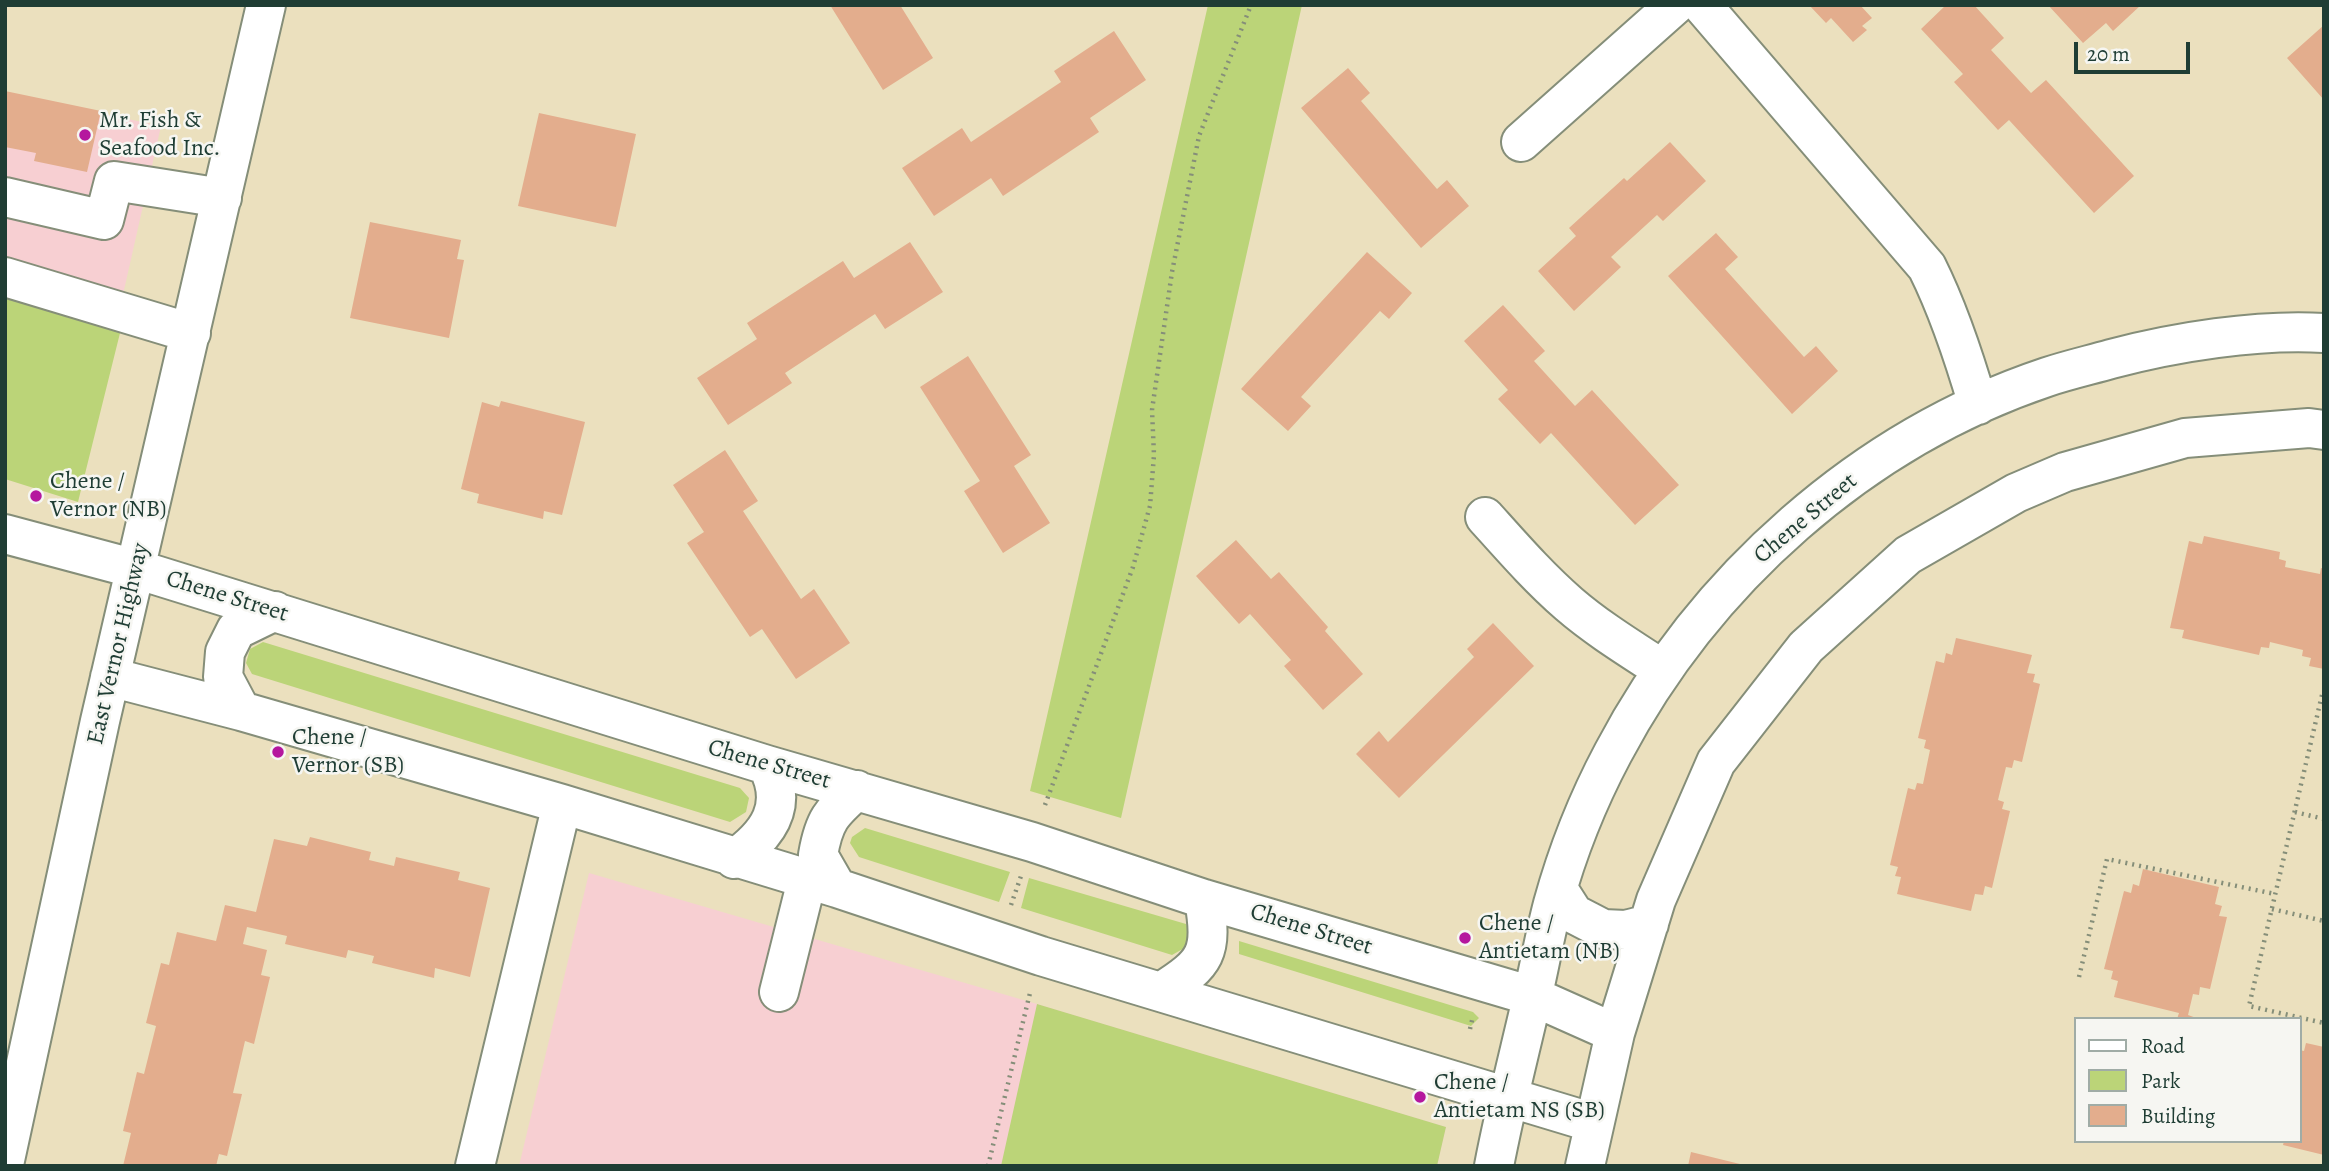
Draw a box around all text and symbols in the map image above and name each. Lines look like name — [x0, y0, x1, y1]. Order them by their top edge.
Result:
scale bar — [2077, 28, 2192, 72]
text: 20 m — [2087, 40, 2130, 68]
place label: Mr. Fish & Seafood Inc. — [99, 107, 221, 163]
marker: Mr. Fish & Seafood Inc. — [77, 127, 93, 143]
street label: Chene Street — [1748, 467, 1864, 571]
place label: Chene / Vernor (NB) — [50, 468, 167, 524]
marker: Chene / Vernor (NB) — [28, 488, 44, 504]
street label: East Vernor Highway — [82, 540, 156, 748]
street label: Chene Street — [162, 565, 292, 629]
place label: Chene / Vernor (SB) — [292, 724, 404, 780]
street label: Chene Street — [704, 734, 834, 796]
marker: Chene / Vernor (SB) — [270, 744, 286, 760]
street label: Chene Street — [1246, 898, 1376, 962]
place label: Chene / Antietam (NB) — [1479, 910, 1620, 966]
marker: Chene / Antietam (NB) — [1457, 930, 1473, 946]
legend — [2074, 1017, 2301, 1143]
text: Road — [2141, 1032, 2185, 1060]
text: Park — [2141, 1067, 2180, 1095]
place label: Chene / Antietam NS (SB) — [1434, 1069, 1605, 1125]
marker: Chene / Antietam NS (SB) — [1412, 1089, 1428, 1105]
text: Building — [2141, 1102, 2215, 1130]

